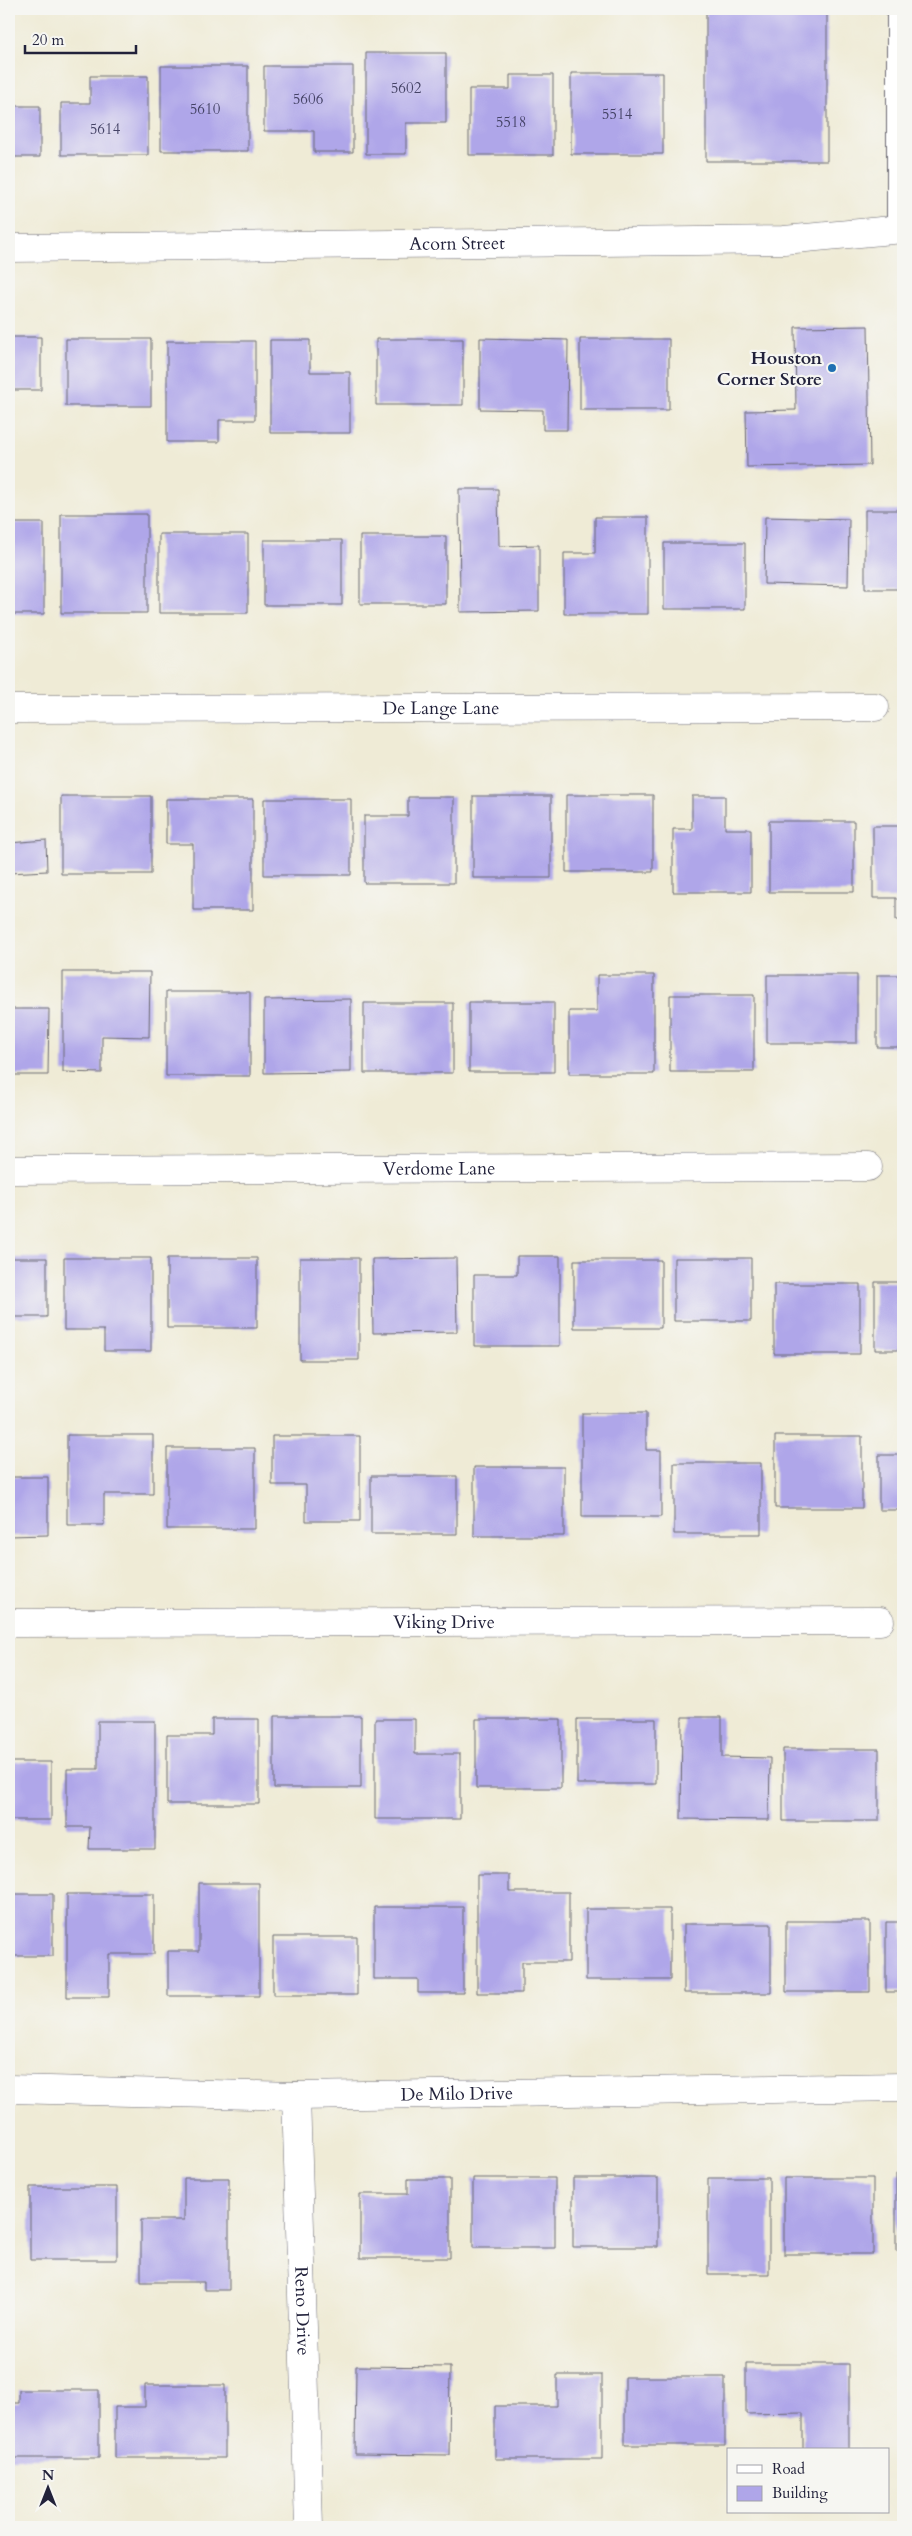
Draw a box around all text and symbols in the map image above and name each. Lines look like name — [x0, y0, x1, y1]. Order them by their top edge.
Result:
scale bar — [25, 22, 136, 54]
text: 20 m — [32, 30, 64, 50]
house number: 5602 — [391, 78, 422, 98]
house number: 5606 — [293, 89, 324, 109]
house number: 5610 — [190, 99, 221, 119]
house number: 5514 — [602, 104, 633, 124]
house number: 5518 — [496, 112, 526, 132]
house number: 5614 — [90, 119, 121, 139]
street label: Acorn Street — [409, 230, 505, 256]
place label: Houston Corner Store — [717, 346, 822, 392]
marker: Houston Corner Store — [826, 362, 838, 374]
street label: De Lange Lane — [383, 695, 499, 721]
street label: Verdome Lane — [383, 1156, 495, 1181]
street label: Viking Drive — [393, 1609, 495, 1635]
street label: De Milo Drive — [401, 2080, 513, 2107]
street label: Reno Drive — [289, 2266, 316, 2356]
legend — [727, 2448, 890, 2514]
text: Road — [772, 2459, 805, 2479]
north arrow — [22, 2464, 72, 2514]
text: N — [42, 2466, 54, 2485]
text: Building — [772, 2483, 828, 2503]

